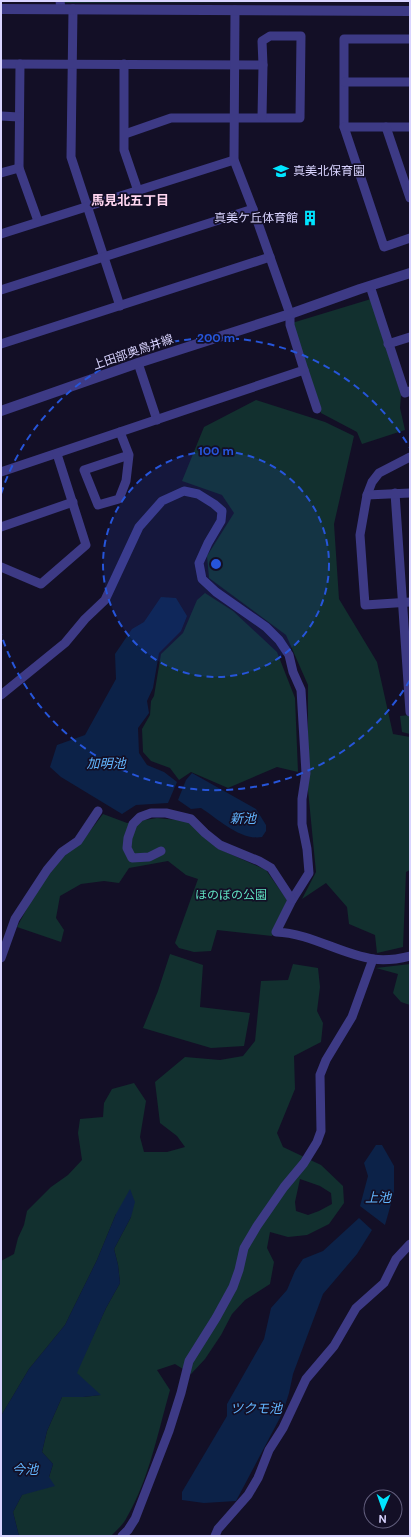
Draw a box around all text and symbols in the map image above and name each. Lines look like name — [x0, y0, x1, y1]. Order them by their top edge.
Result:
school or university icon: 真美北保育園 — [272, 162, 290, 180]
place label: 真美北保育園 — [293, 163, 365, 179]
district label: 馬見北五丁目 — [91, 192, 169, 209]
building icon: 真美ケ丘体育館 — [301, 209, 319, 227]
place label: 真美ケ丘体育館 — [214, 210, 298, 226]
text: 200 m — [197, 330, 235, 346]
street label: 上田部奥鳥井線 — [91, 331, 175, 373]
text: 100 m — [198, 443, 234, 459]
centre of rings — [209, 557, 223, 571]
water label: 加明池 — [86, 755, 127, 772]
water label: 新池 — [230, 810, 258, 827]
park label: ほのぼの公園 — [195, 887, 267, 903]
water label: 上池 — [365, 1189, 393, 1206]
water label: ツクモ池 — [230, 1400, 284, 1417]
water label: 今池 — [12, 1461, 40, 1478]
north arrow — [363, 1489, 403, 1529]
text: N — [378, 1512, 387, 1526]

